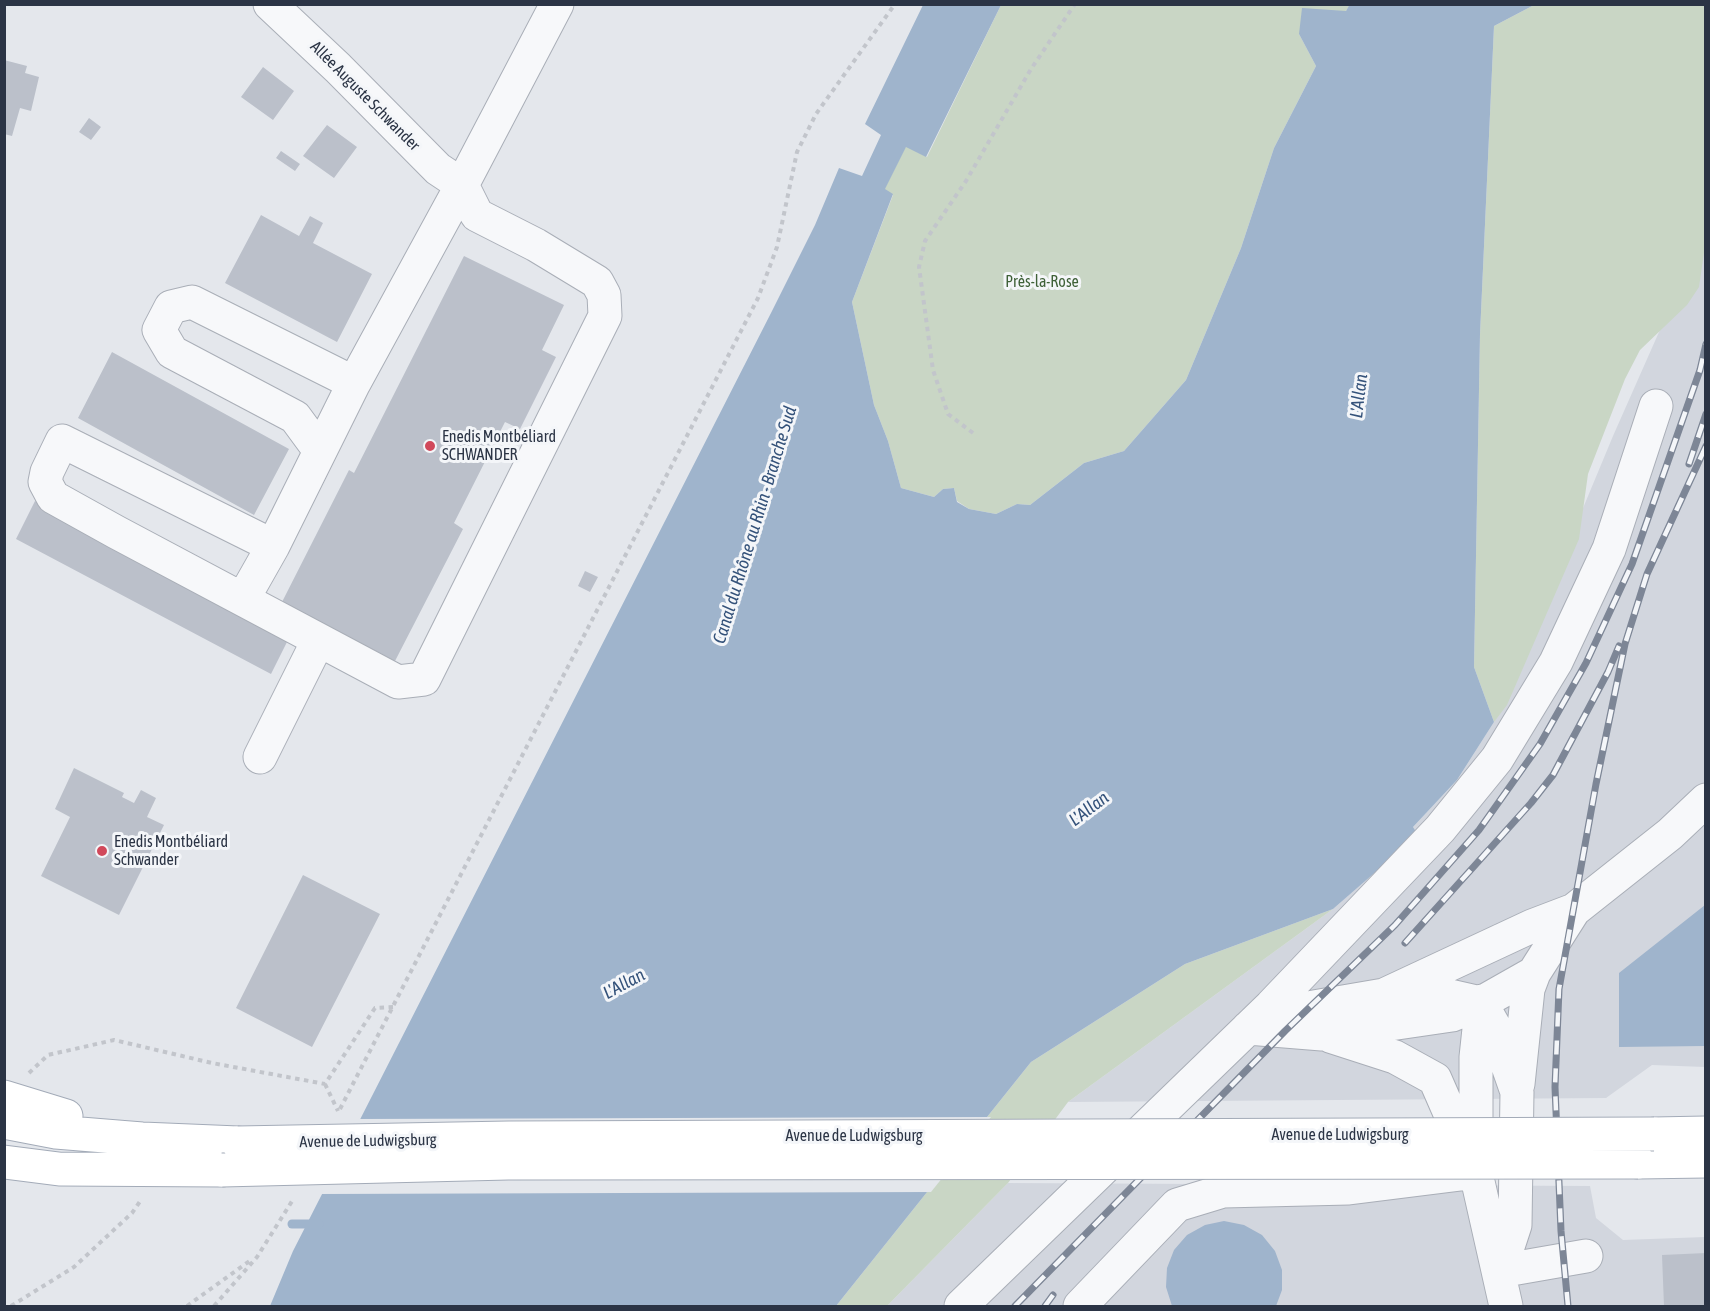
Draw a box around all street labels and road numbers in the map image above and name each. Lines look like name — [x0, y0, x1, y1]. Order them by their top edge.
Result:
street label: Allée Auguste Schwander — [306, 37, 424, 155]
street label: Avenue de Ludwigsburg — [1271, 1125, 1409, 1145]
street label: Avenue de Ludwigsburg — [785, 1126, 923, 1146]
street label: Avenue de Ludwigsburg — [299, 1130, 437, 1152]

